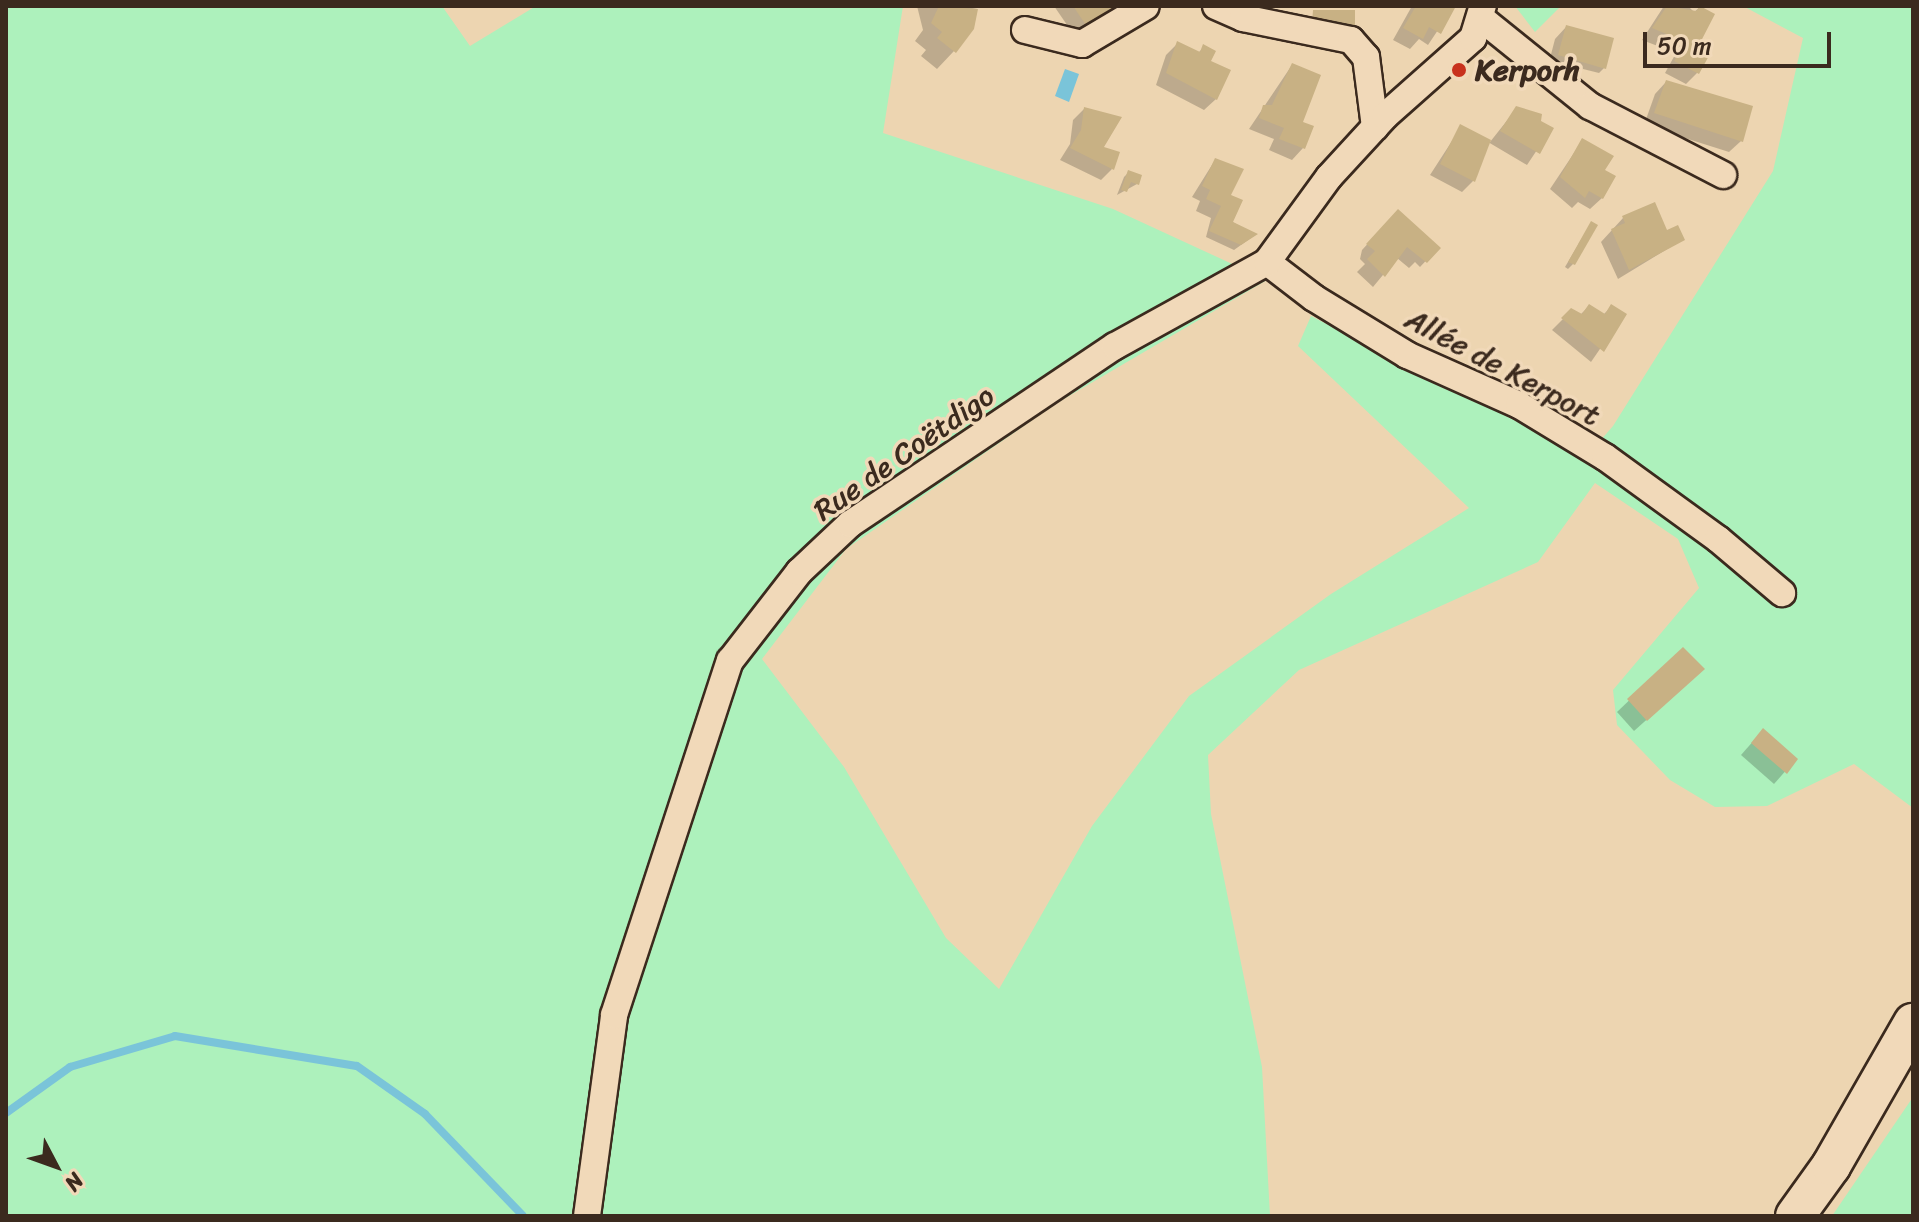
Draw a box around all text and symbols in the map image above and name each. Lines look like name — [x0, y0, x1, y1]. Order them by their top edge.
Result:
scale bar — [1647, 16, 1835, 66]
text: 50 m — [1657, 25, 1712, 67]
place label: Kerporh — [1475, 52, 1580, 88]
marker: Kerporh — [1450, 61, 1468, 79]
street label: Allée de Kerport — [1399, 300, 1607, 434]
street label: Rue de Coëtdigo — [806, 377, 1002, 529]
north arrow — [16, 1126, 96, 1206]
text: N — [55, 1164, 94, 1201]

